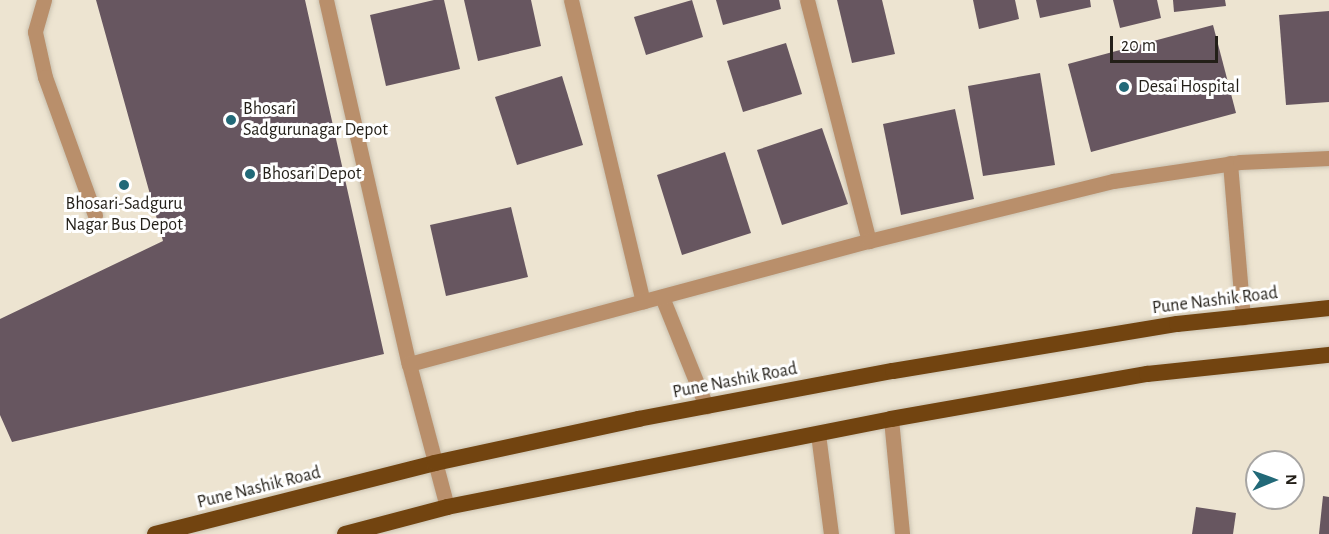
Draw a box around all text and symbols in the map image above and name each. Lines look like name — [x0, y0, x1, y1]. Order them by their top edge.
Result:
scale bar — [1113, 24, 1221, 62]
text: 20 m — [1121, 37, 1156, 55]
place label: Desai Hospital — [1138, 76, 1240, 98]
marker: Desai Hospital — [1115, 78, 1133, 96]
place label: Bhosari Sadgurunagar Depot — [243, 99, 388, 142]
marker: Bhosari Sadgurunagar Depot — [224, 113, 238, 127]
place label: Bhosari Depot — [262, 163, 361, 185]
marker: Bhosari Depot — [243, 167, 257, 181]
marker: Bhosari-Sadguru Nagar Bus Depot — [117, 178, 131, 192]
place label: Bhosari-Sadguru Nagar Bus Depot — [65, 194, 183, 236]
street label: Pune Nashik Road — [1151, 283, 1279, 319]
street label: Pune Nashik Road — [671, 358, 799, 404]
north arrow — [1245, 450, 1305, 510]
street label: Pune Nashik Road — [195, 462, 323, 514]
text: N — [1283, 474, 1299, 485]

